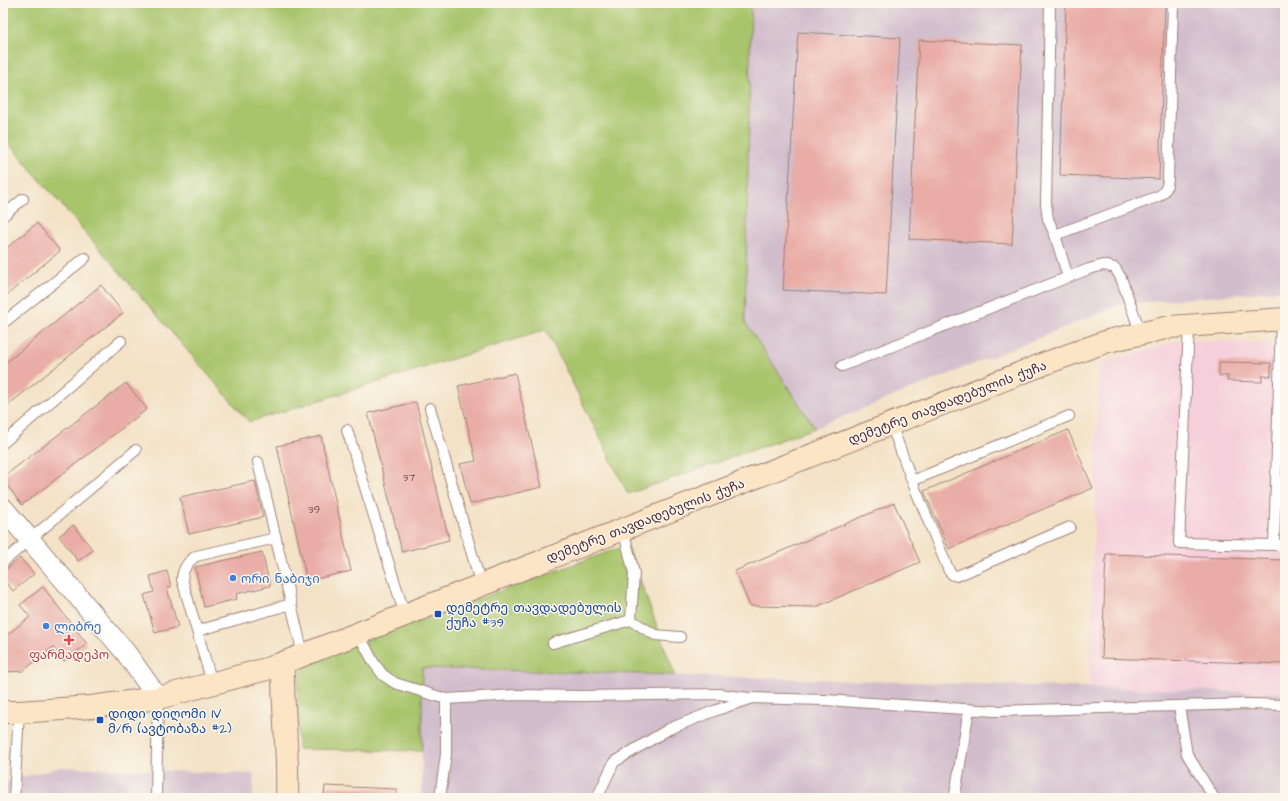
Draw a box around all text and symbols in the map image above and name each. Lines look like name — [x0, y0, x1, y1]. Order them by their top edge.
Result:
street label: დემეტრე თავდადებულის ქუჩა — [845, 357, 1049, 449]
house number: 37 — [403, 470, 415, 485]
street label: დემეტრე თავდადებულის ქუჩა — [543, 475, 747, 567]
house number: 39 — [308, 502, 320, 517]
place label: ორი ნაბიჯი — [241, 570, 320, 588]
marker: ორი ნაბიჯი — [228, 573, 238, 583]
place label: დემეტრე თავდადებულის ქუჩა #39 — [446, 599, 622, 632]
marker: დემეტრე თავდადებულის ქუჩა #39 — [433, 609, 443, 619]
place label: ლიბრე — [54, 618, 101, 636]
marker: ლიბრე — [41, 621, 51, 631]
marker: ფარმადეპო — [64, 635, 74, 645]
place label: ფარმადეპო — [29, 646, 109, 664]
place label: დიდი დიღომი IV მ/რ (ავტობაზა #2) — [108, 705, 232, 738]
marker: დიდი დიღომი IV მ/რ (ავტობაზა #2) — [95, 715, 105, 725]

